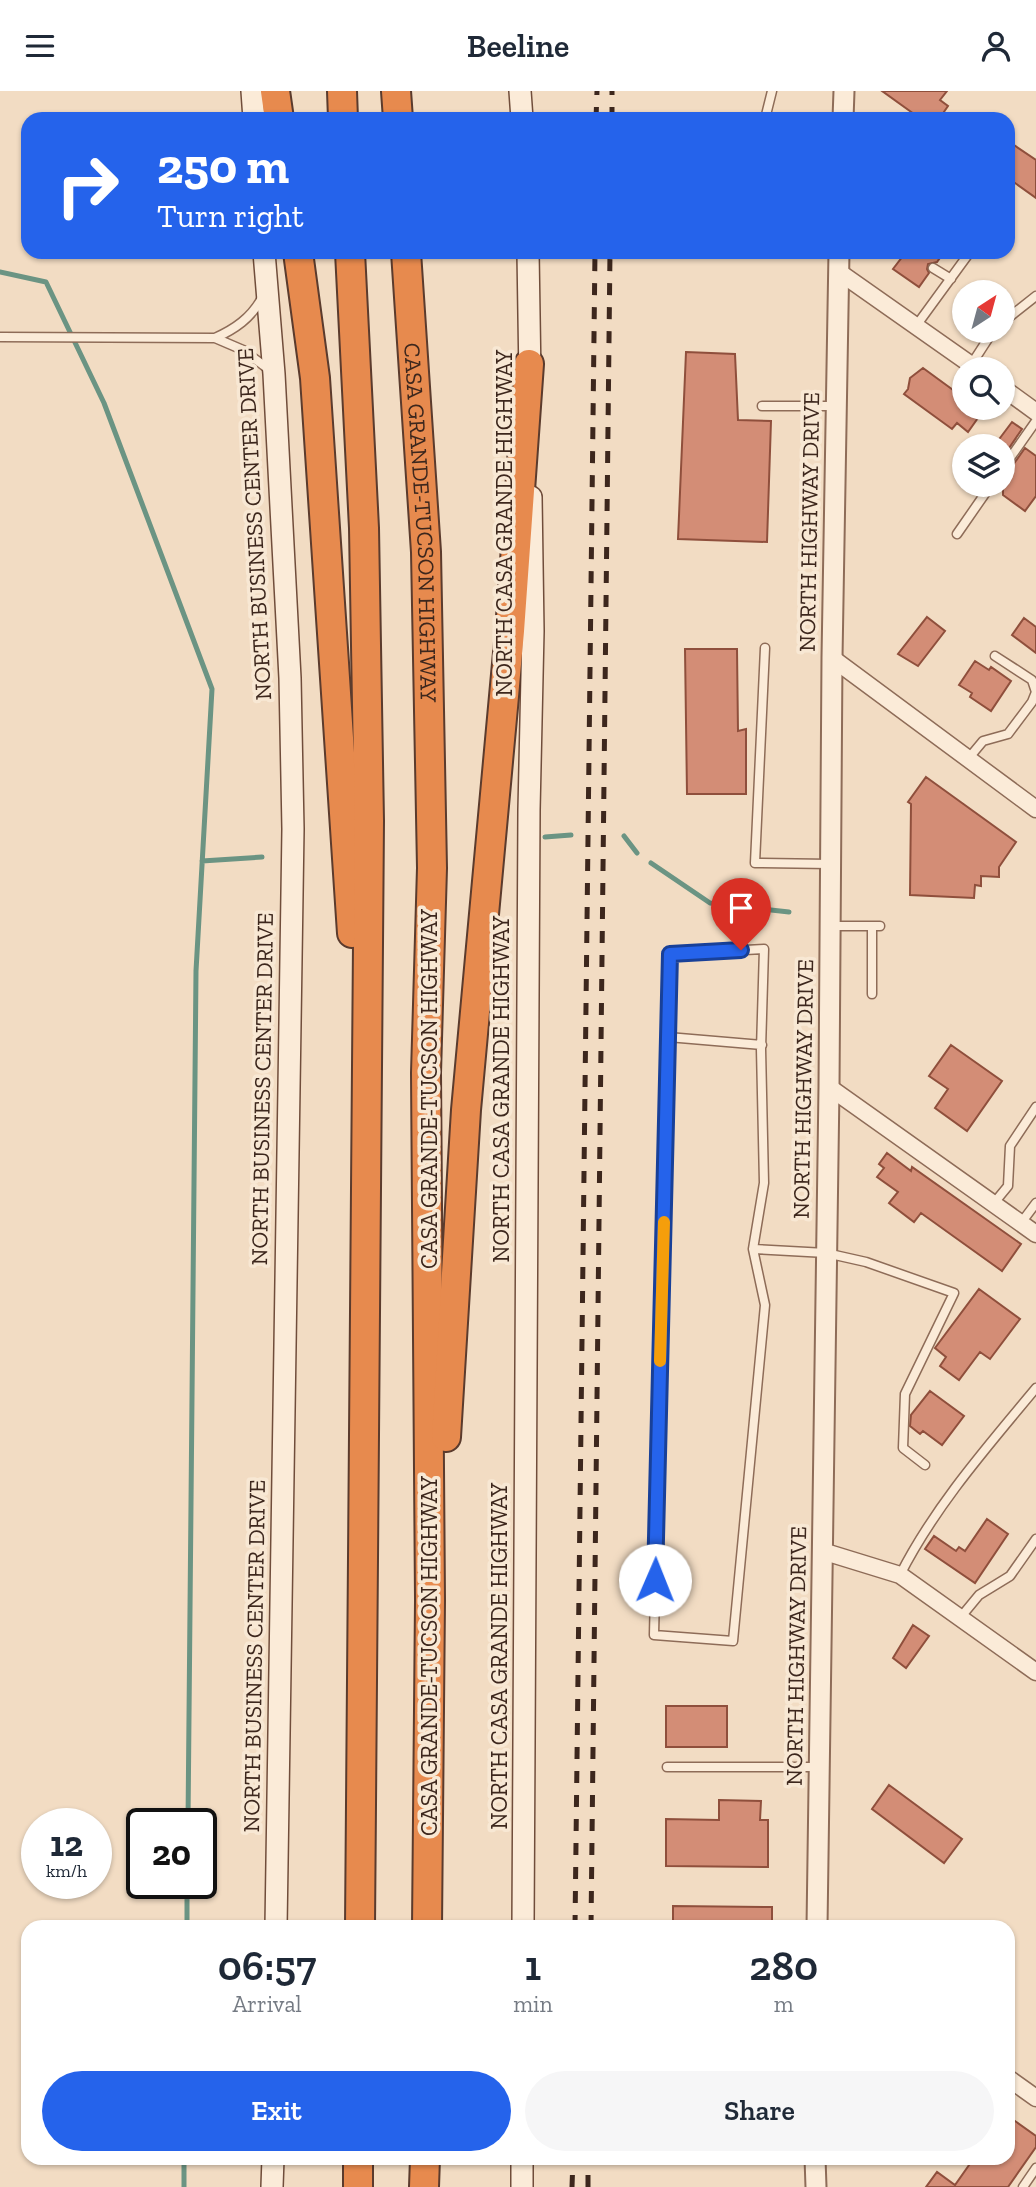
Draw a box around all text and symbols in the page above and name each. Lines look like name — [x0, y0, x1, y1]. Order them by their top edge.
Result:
icon: menu — [21, 27, 59, 65]
text: Beeline — [467, 27, 569, 65]
icon: person — [977, 27, 1015, 65]
text: 250 m — [157, 137, 289, 196]
icon: right — [42, 140, 133, 231]
text: Turn right — [157, 197, 304, 235]
north arrow — [952, 280, 1015, 343]
map controls — [952, 280, 1015, 497]
street label: CASA GRANDE-TUCSON HIGHWAY — [398, 342, 443, 704]
street label: NORTH BUSINESS CENTER DRIVE — [231, 347, 277, 701]
street label: NORTH CASA GRANDE HIGHWAY — [490, 349, 518, 696]
button: search — [952, 357, 1015, 420]
street label: NORTH HIGHWAY DRIVE — [793, 392, 825, 652]
button: layers — [952, 434, 1015, 497]
pin — [711, 878, 771, 950]
icon: arrive — [722, 889, 760, 927]
street label: CASA GRANDE-TUCSON HIGHWAY — [415, 908, 443, 1269]
street label: NORTH BUSINESS CENTER DRIVE — [245, 912, 279, 1266]
street label: NORTH CASA GRANDE HIGHWAY — [487, 915, 515, 1262]
street label: NORTH HIGHWAY DRIVE — [787, 959, 819, 1219]
street label: CASA GRANDE-TUCSON HIGHWAY — [415, 1475, 443, 1836]
street label: NORTH BUSINESS CENTER DRIVE — [237, 1479, 271, 1833]
street label: NORTH CASA GRANDE HIGHWAY — [485, 1482, 513, 1829]
street label: NORTH HIGHWAY DRIVE — [780, 1526, 812, 1786]
position arrow — [618, 1543, 692, 1617]
speed limit sign: 20 — [126, 1808, 217, 1899]
text: 12 — [50, 1823, 83, 1865]
text: km/h — [46, 1860, 87, 1882]
text: 06:57 — [218, 1940, 316, 1991]
text: 1 — [525, 1940, 541, 1991]
text: 280 — [749, 1940, 818, 1991]
text: Arrival — [232, 1990, 302, 2018]
text: min — [513, 1990, 553, 2018]
text: m — [774, 1990, 794, 2018]
button: Exit — [42, 2071, 511, 2151]
button: Share — [525, 2071, 994, 2151]

